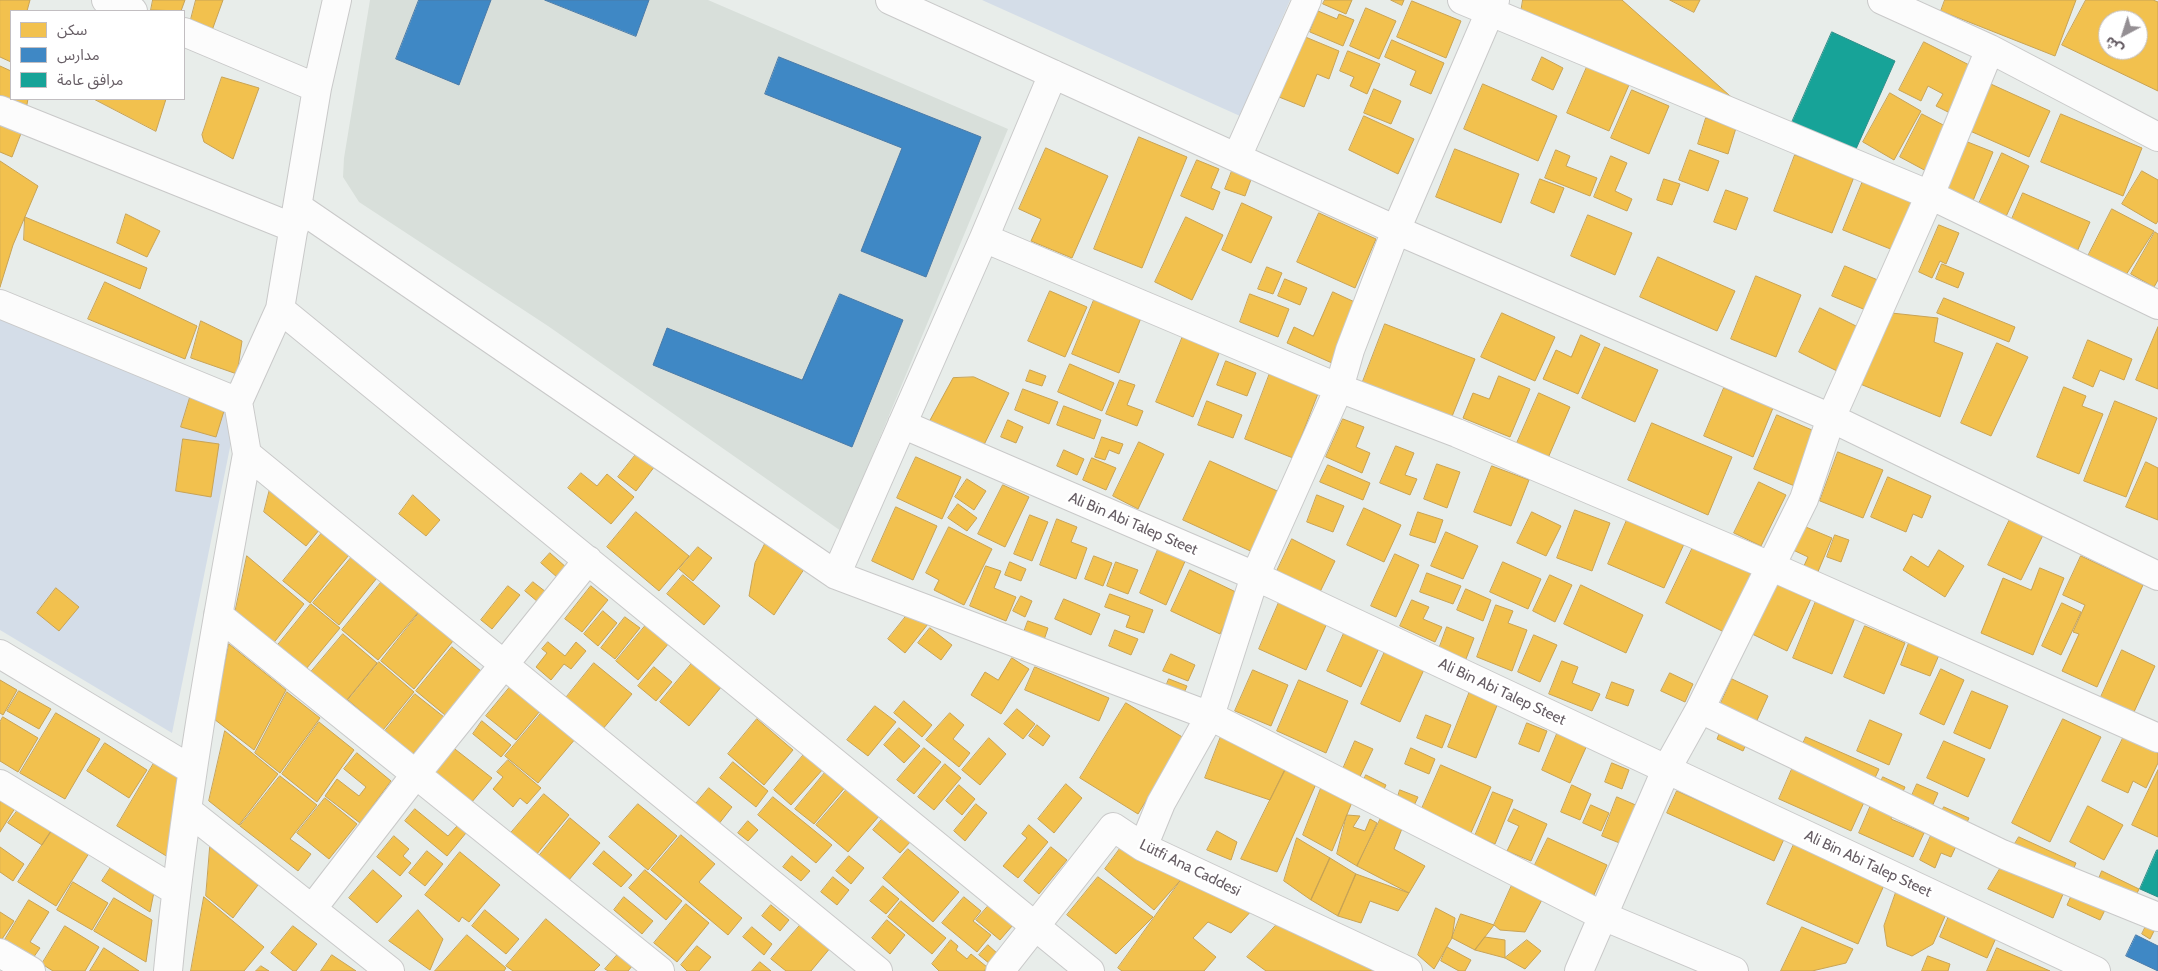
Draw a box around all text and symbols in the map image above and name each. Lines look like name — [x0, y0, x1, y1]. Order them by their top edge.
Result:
legend — [10, 10, 185, 100]
north arrow — [2098, 10, 2148, 60]
text: سكن — [57, 21, 87, 39]
text: ش — [2101, 33, 2127, 59]
text: مدارس — [57, 46, 100, 64]
text: مرافق عامة — [57, 71, 123, 89]
street label: Ali Bin Abi Talep Steet — [1066, 489, 1200, 559]
street label: Ali Bin Abi Talep Steet — [1436, 655, 1568, 729]
street label: Ali Bin Abi Talep Steet — [1802, 827, 1934, 901]
street label: Lütfi Ana Caddesi — [1137, 836, 1243, 900]

